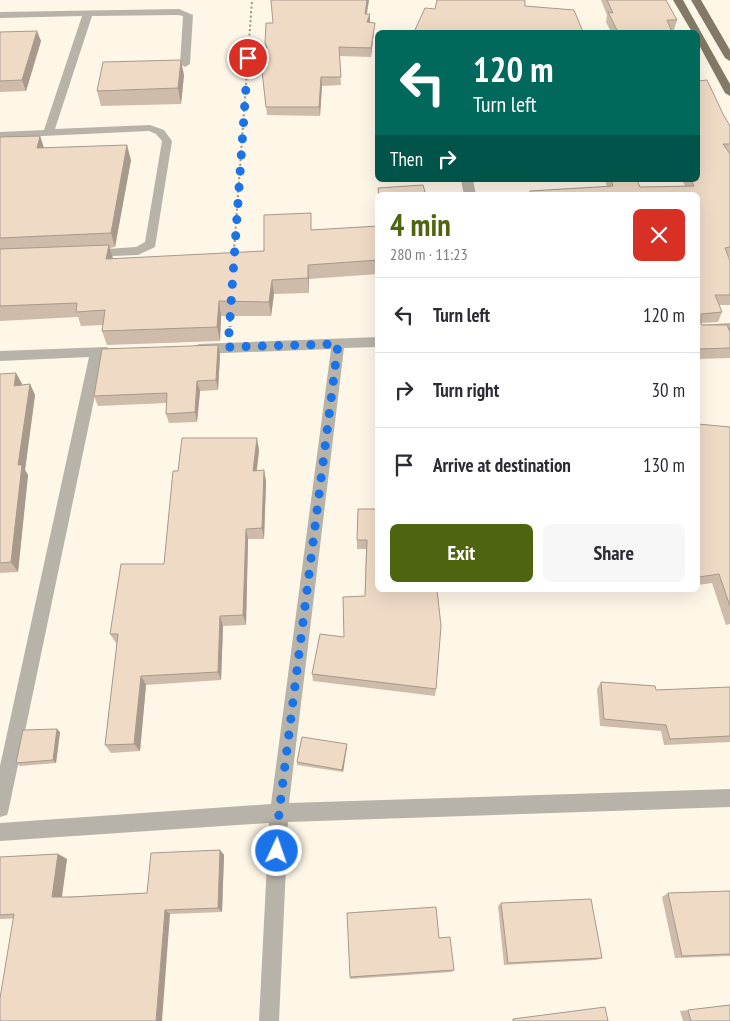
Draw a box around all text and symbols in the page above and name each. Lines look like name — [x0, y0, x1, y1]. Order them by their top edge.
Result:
pin — [227, 37, 269, 79]
icon: arrive — [234, 44, 262, 72]
text: 120 m — [473, 46, 554, 92]
icon: left — [390, 50, 455, 115]
text: Turn left — [473, 90, 537, 118]
icon: right — [433, 145, 461, 173]
text: Then — [390, 147, 423, 171]
text: 4 min — [390, 205, 451, 244]
button: close — [633, 209, 685, 261]
text: 280 m · 11:23 — [390, 244, 468, 264]
icon: left — [390, 301, 418, 329]
text: Turn left — [433, 303, 490, 327]
text: 120 m — [643, 303, 685, 327]
icon: right — [390, 376, 418, 404]
text: Turn right — [433, 378, 499, 402]
text: 30 m — [652, 378, 685, 402]
icon: arrive — [390, 451, 418, 479]
text: Arrive at destination — [433, 453, 571, 477]
text: 130 m — [643, 453, 685, 477]
button: Exit — [390, 524, 533, 582]
button: Share — [543, 524, 685, 582]
position arrow — [250, 824, 302, 876]

